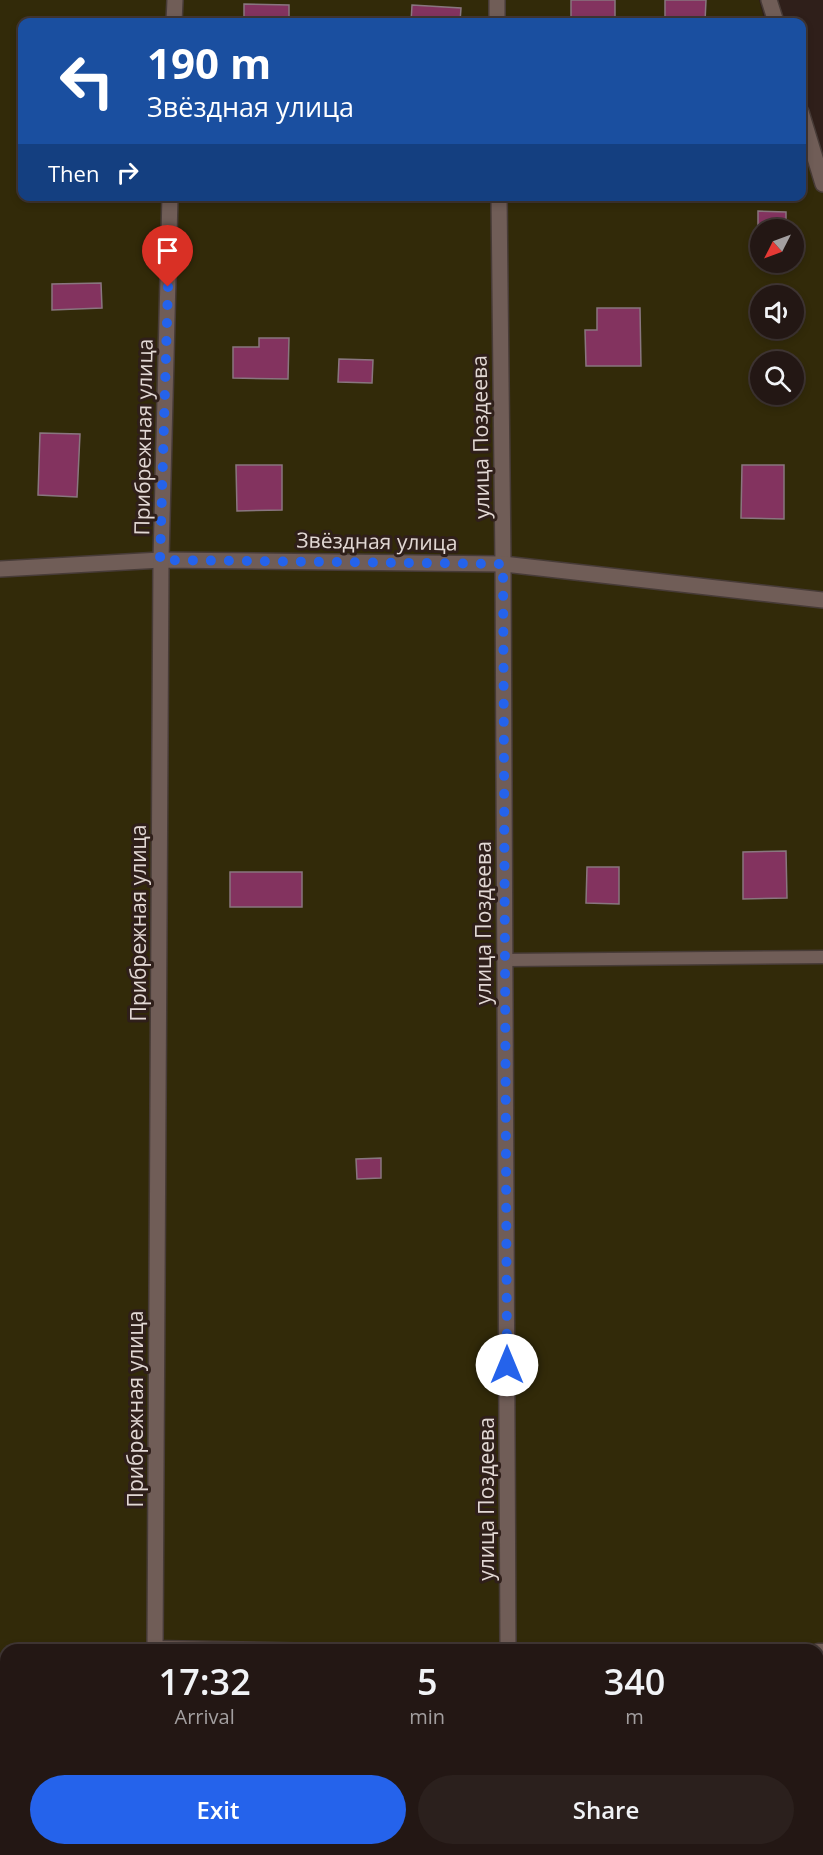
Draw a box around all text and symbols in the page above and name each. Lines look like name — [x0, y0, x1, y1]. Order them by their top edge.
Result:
text: 190 m — [147, 34, 271, 91]
icon: left — [48, 42, 126, 120]
text: Звёздная улица — [147, 88, 354, 125]
icon: right — [111, 156, 144, 189]
text: Then — [48, 158, 99, 188]
north arrow — [750, 219, 804, 273]
map controls — [750, 219, 804, 405]
pin — [142, 225, 193, 287]
icon: arrive — [151, 234, 184, 267]
button: sound — [750, 285, 804, 339]
street label: Прибрежная улица — [127, 338, 159, 536]
button: search — [750, 351, 804, 405]
street label: улица Поздеева — [465, 355, 495, 519]
street label: Звёздная улица — [296, 526, 458, 556]
street label: Прибрежная улица — [124, 825, 152, 1021]
street label: улица Поздеева — [469, 841, 497, 1005]
street label: Прибрежная улица — [121, 1311, 149, 1507]
position arrow — [475, 1333, 539, 1397]
street label: улица Поздеева — [472, 1417, 500, 1581]
text: 17:32 — [159, 1657, 251, 1706]
text: 5 — [417, 1657, 438, 1706]
text: 340 — [604, 1657, 665, 1706]
text: Arrival — [175, 1703, 235, 1730]
text: min — [409, 1703, 445, 1730]
text: m — [625, 1703, 644, 1730]
button: Exit — [30, 1775, 406, 1844]
button: Share — [418, 1775, 794, 1844]

